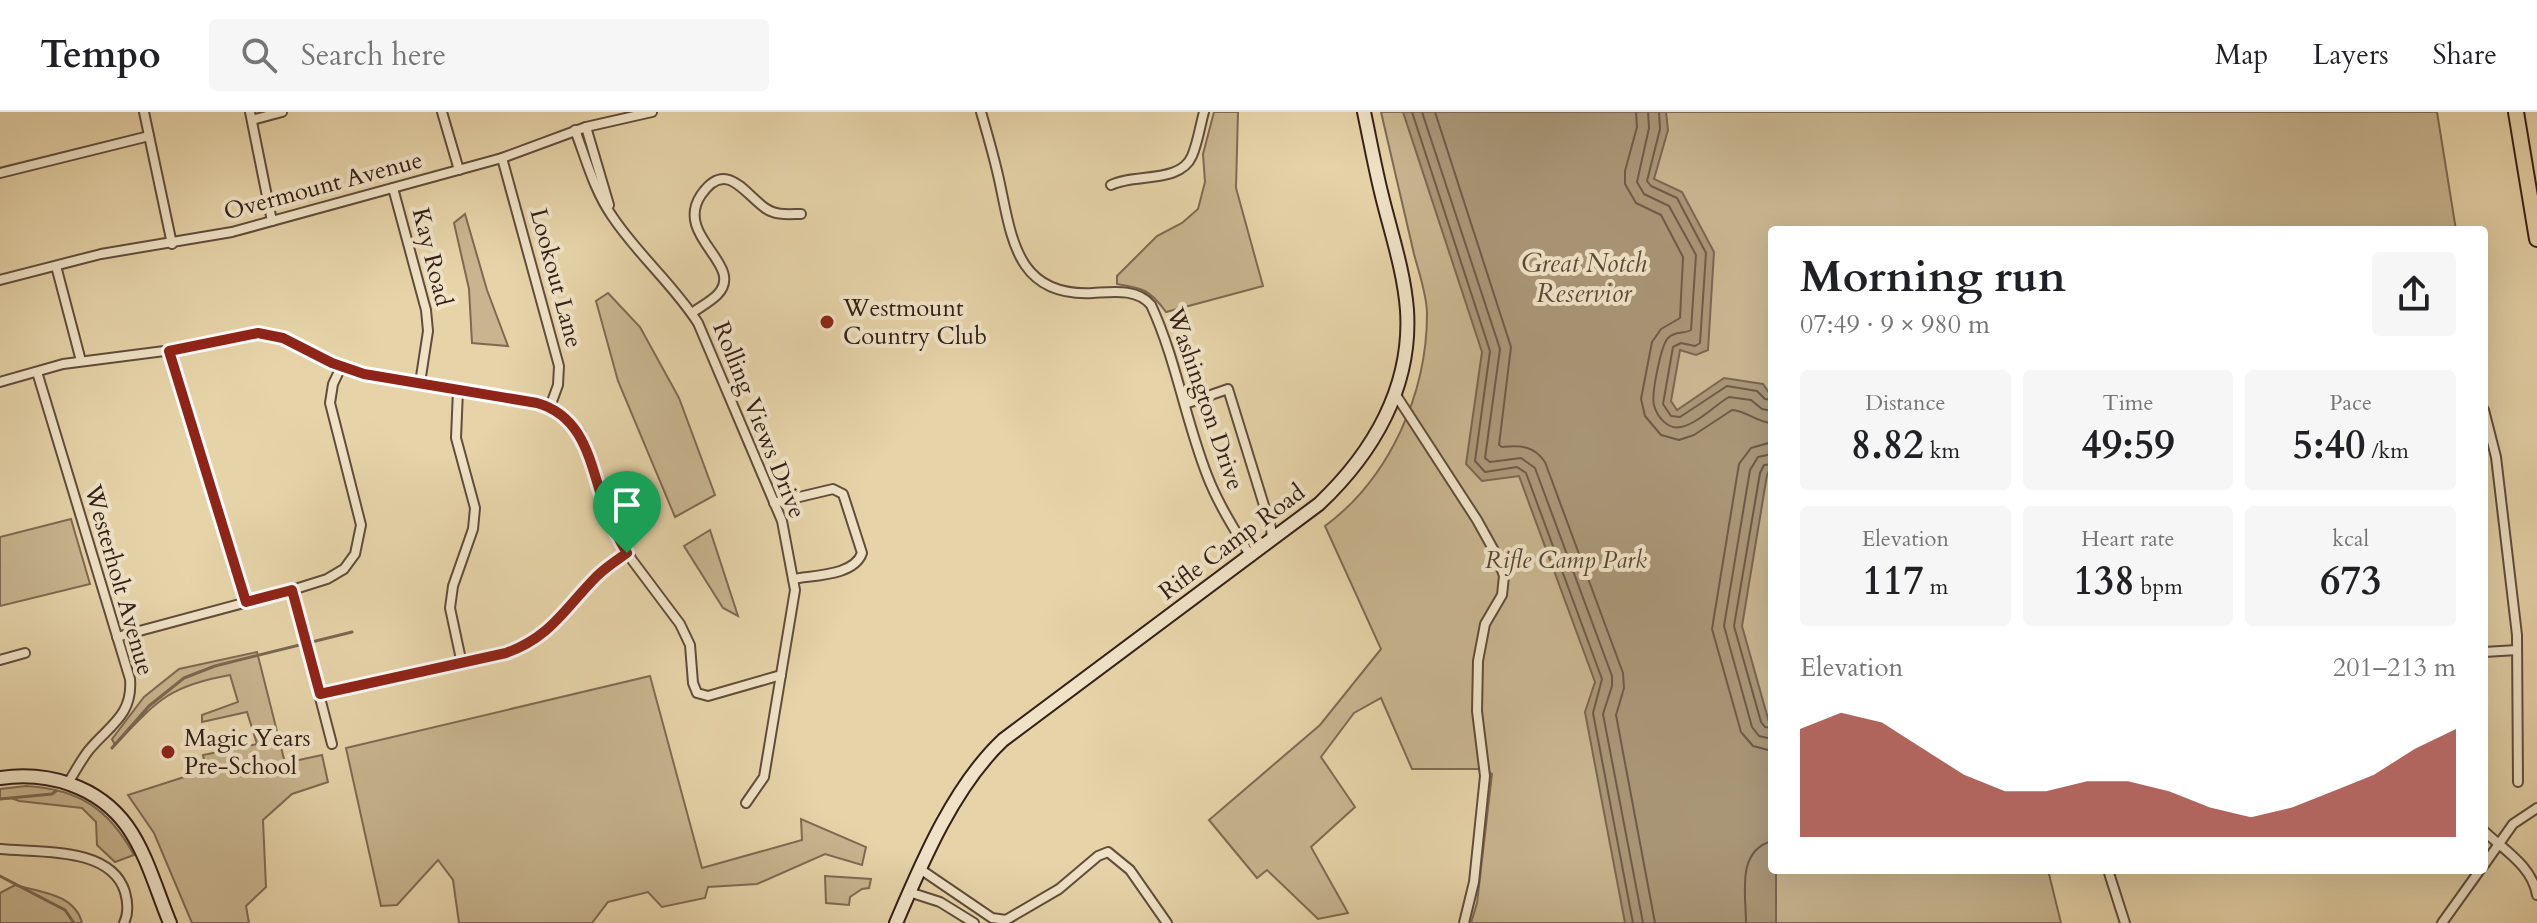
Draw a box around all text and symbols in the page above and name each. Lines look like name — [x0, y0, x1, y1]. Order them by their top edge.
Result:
search box — [209, 19, 769, 91]
text: Tempo — [40, 29, 161, 81]
icon: search — [237, 33, 281, 77]
text: Search here — [301, 35, 446, 76]
text: Map — [2215, 36, 2268, 74]
text: Layers — [2312, 36, 2389, 74]
text: Share — [2433, 36, 2497, 74]
street label: Overmount Avenue — [220, 144, 426, 228]
street label: Kay Road — [404, 204, 460, 310]
street label: Lookout Lane — [522, 205, 590, 351]
water label: Great Notch Reservior — [1521, 246, 1647, 311]
text: Morning run — [1800, 247, 2066, 307]
button: share — [2372, 252, 2456, 336]
place label: Westmount Country Club — [842, 292, 987, 353]
street label: Washington Drive — [1158, 303, 1252, 494]
text: 07:49 · 9 × 980 m — [1800, 307, 1990, 342]
marker: Westmount Country Club — [818, 313, 836, 331]
street label: Rolling Views Drive — [705, 317, 813, 523]
text: Distance — [1865, 388, 1946, 418]
text: Time — [2103, 388, 2153, 418]
text: Pace — [2329, 388, 2372, 418]
text: 8.82 — [1851, 418, 1924, 473]
text: 49:59 — [2081, 418, 2175, 473]
text: 5:40 — [2292, 418, 2365, 473]
text: km — [1924, 436, 1960, 466]
text: /km — [2365, 436, 2409, 466]
pin — [593, 471, 661, 553]
street label: Rifle Camp Road — [1152, 476, 1312, 608]
street label: Westerholt Avenue — [76, 480, 162, 679]
icon: arrive — [605, 483, 649, 527]
text: Elevation — [1862, 524, 1949, 554]
text: Heart rate — [2081, 524, 2175, 554]
text: kcal — [2332, 524, 2369, 554]
park label: Rifle Camp Park — [1485, 544, 1647, 577]
text: 117 — [1862, 554, 1924, 609]
text: 138 — [2073, 554, 2135, 609]
text: 673 — [2320, 554, 2381, 609]
text: m — [1924, 572, 1948, 602]
text: bpm — [2135, 572, 2183, 602]
text: Elevation — [1800, 650, 1903, 685]
text: 201–213 m — [2333, 650, 2456, 685]
place label: Magic Years Pre-School — [184, 722, 311, 783]
marker: Magic Years Pre-School — [159, 743, 177, 761]

